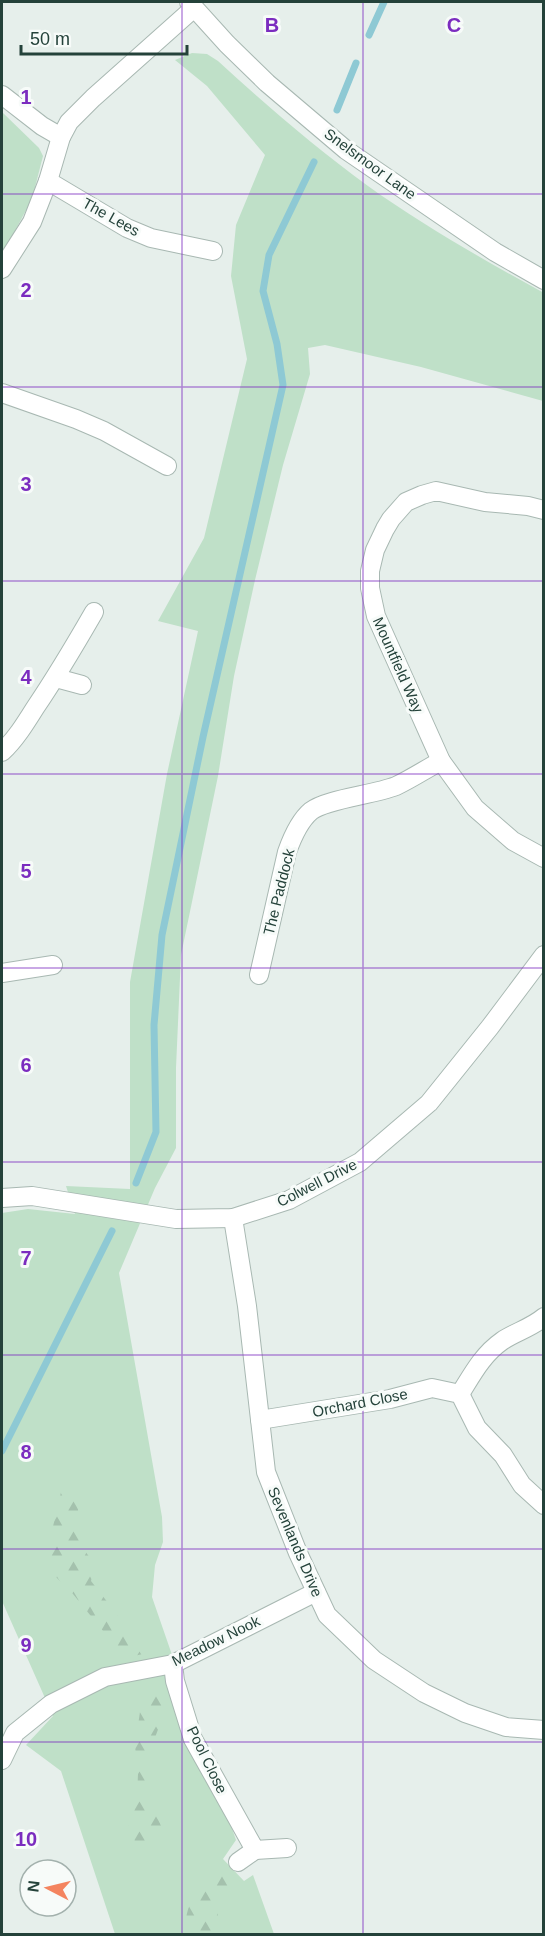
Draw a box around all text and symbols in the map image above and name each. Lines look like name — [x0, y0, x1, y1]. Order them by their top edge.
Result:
text: B — [265, 14, 279, 36]
text: C — [447, 14, 461, 36]
scale bar — [21, 18, 188, 56]
text: 50 m — [30, 29, 70, 49]
text: 1 — [20, 86, 32, 108]
street label: Snelsmoor Lane — [321, 125, 419, 203]
street label: The Lees — [80, 194, 143, 239]
text: 2 — [20, 279, 32, 301]
text: 3 — [20, 473, 32, 495]
street label: Mountfield Way — [370, 614, 427, 716]
text: 4 — [20, 666, 32, 688]
street label: The Paddock — [260, 846, 298, 937]
text: 5 — [20, 860, 32, 882]
text: 6 — [20, 1054, 32, 1076]
street label: Colwell Drive — [274, 1155, 360, 1210]
text: 7 — [20, 1247, 32, 1269]
street label: Orchard Close — [311, 1385, 409, 1420]
text: 8 — [20, 1441, 32, 1463]
street label: Sevenlands Drive — [265, 1484, 326, 1599]
street label: Meadow Nook — [169, 1612, 263, 1669]
text: 9 — [20, 1634, 32, 1656]
street label: Pool Close — [184, 1723, 231, 1796]
text: 10 — [15, 1828, 37, 1850]
north arrow — [18, 1858, 78, 1918]
text: N — [24, 1879, 43, 1893]

